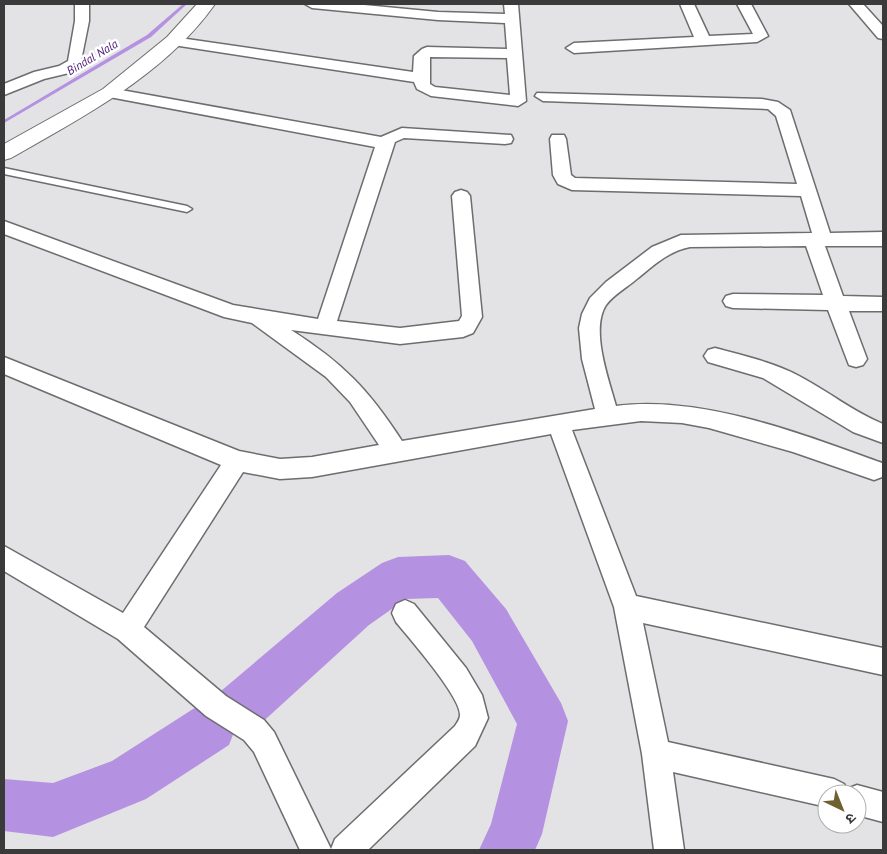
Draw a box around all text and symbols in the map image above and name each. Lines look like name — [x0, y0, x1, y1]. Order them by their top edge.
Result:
water label: Bindal Nala — [64, 36, 120, 78]
north arrow — [817, 784, 867, 834]
text: उ — [841, 809, 860, 828]

